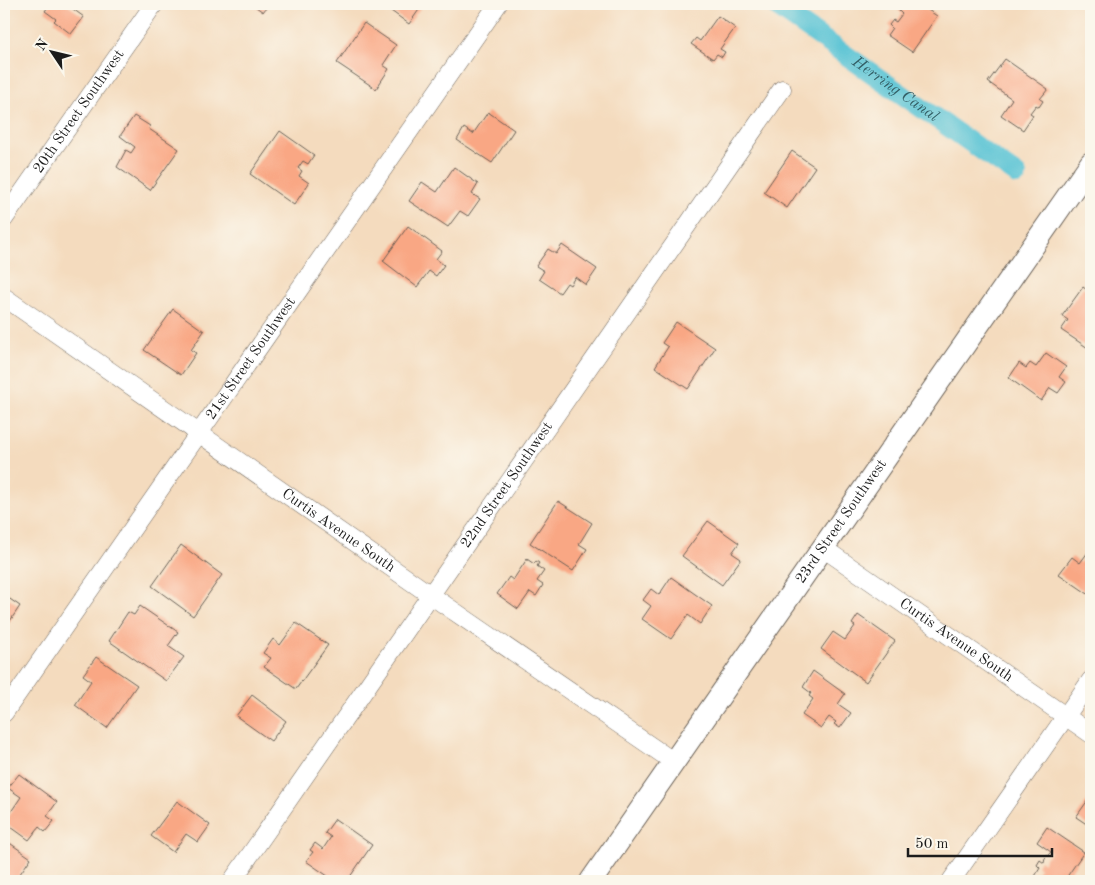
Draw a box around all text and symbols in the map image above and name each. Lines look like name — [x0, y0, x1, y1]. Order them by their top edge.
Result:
north arrow — [28, 28, 78, 78]
text: N — [33, 36, 51, 54]
street label: 20th Street Southwest — [31, 47, 127, 176]
water label: Herring Canal — [848, 53, 941, 125]
street label: 21st Street Southwest — [203, 295, 299, 422]
street label: 22nd Street Southwest — [458, 419, 556, 551]
street label: 23rd Street Southwest — [793, 457, 890, 586]
street label: Curtis Avenue South — [279, 486, 398, 575]
street label: Curtis Avenue South — [897, 596, 1016, 685]
scale bar — [908, 825, 1051, 857]
text: 50 m — [915, 837, 949, 852]

